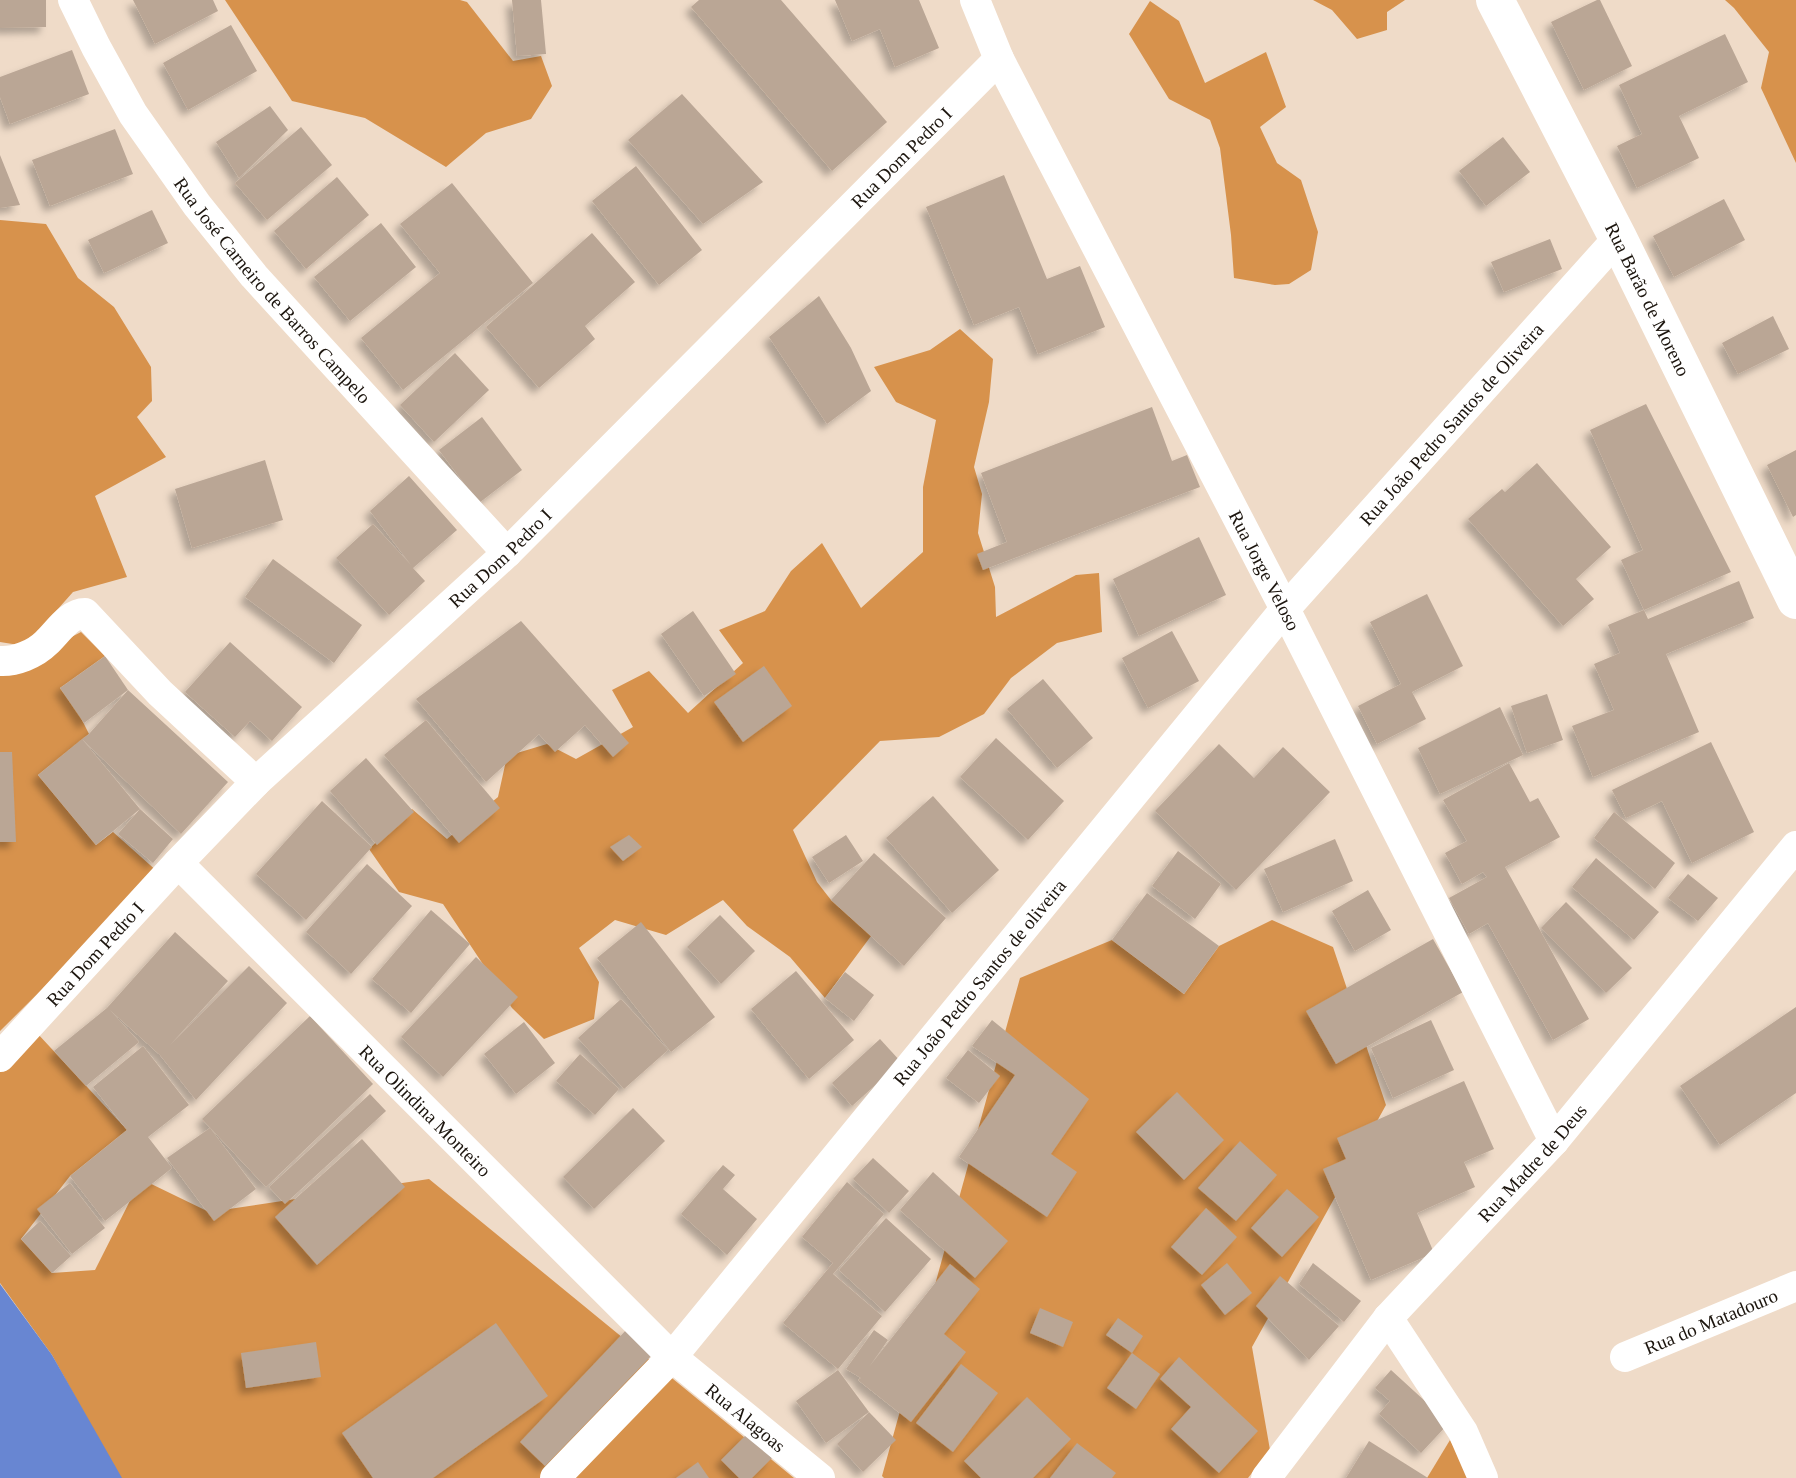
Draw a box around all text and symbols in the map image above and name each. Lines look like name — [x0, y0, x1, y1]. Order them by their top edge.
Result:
street label: Rua Dom Pedro I — [847, 103, 956, 212]
street label: Rua José Carneiro de Barros Campelo — [170, 173, 375, 407]
street label: Rua Barão de Moreno — [1601, 219, 1695, 379]
street label: Rua João Pedro Santos de Oliveira — [1355, 318, 1548, 529]
street label: Rua Dom Pedro I — [444, 504, 556, 611]
street label: Rua Jorge Veloso — [1225, 507, 1305, 634]
street label: Rua João Pedro Santos de oliveira — [889, 874, 1070, 1089]
street label: Rua Dom Pedro I — [42, 898, 148, 1010]
street label: Rua Olindina Monteiro — [355, 1040, 496, 1181]
street label: Rua Madre de Deus — [1473, 1100, 1591, 1226]
street label: Rua do Matadouro — [1641, 1284, 1781, 1358]
street label: Rua Alagoas — [702, 1379, 790, 1456]

